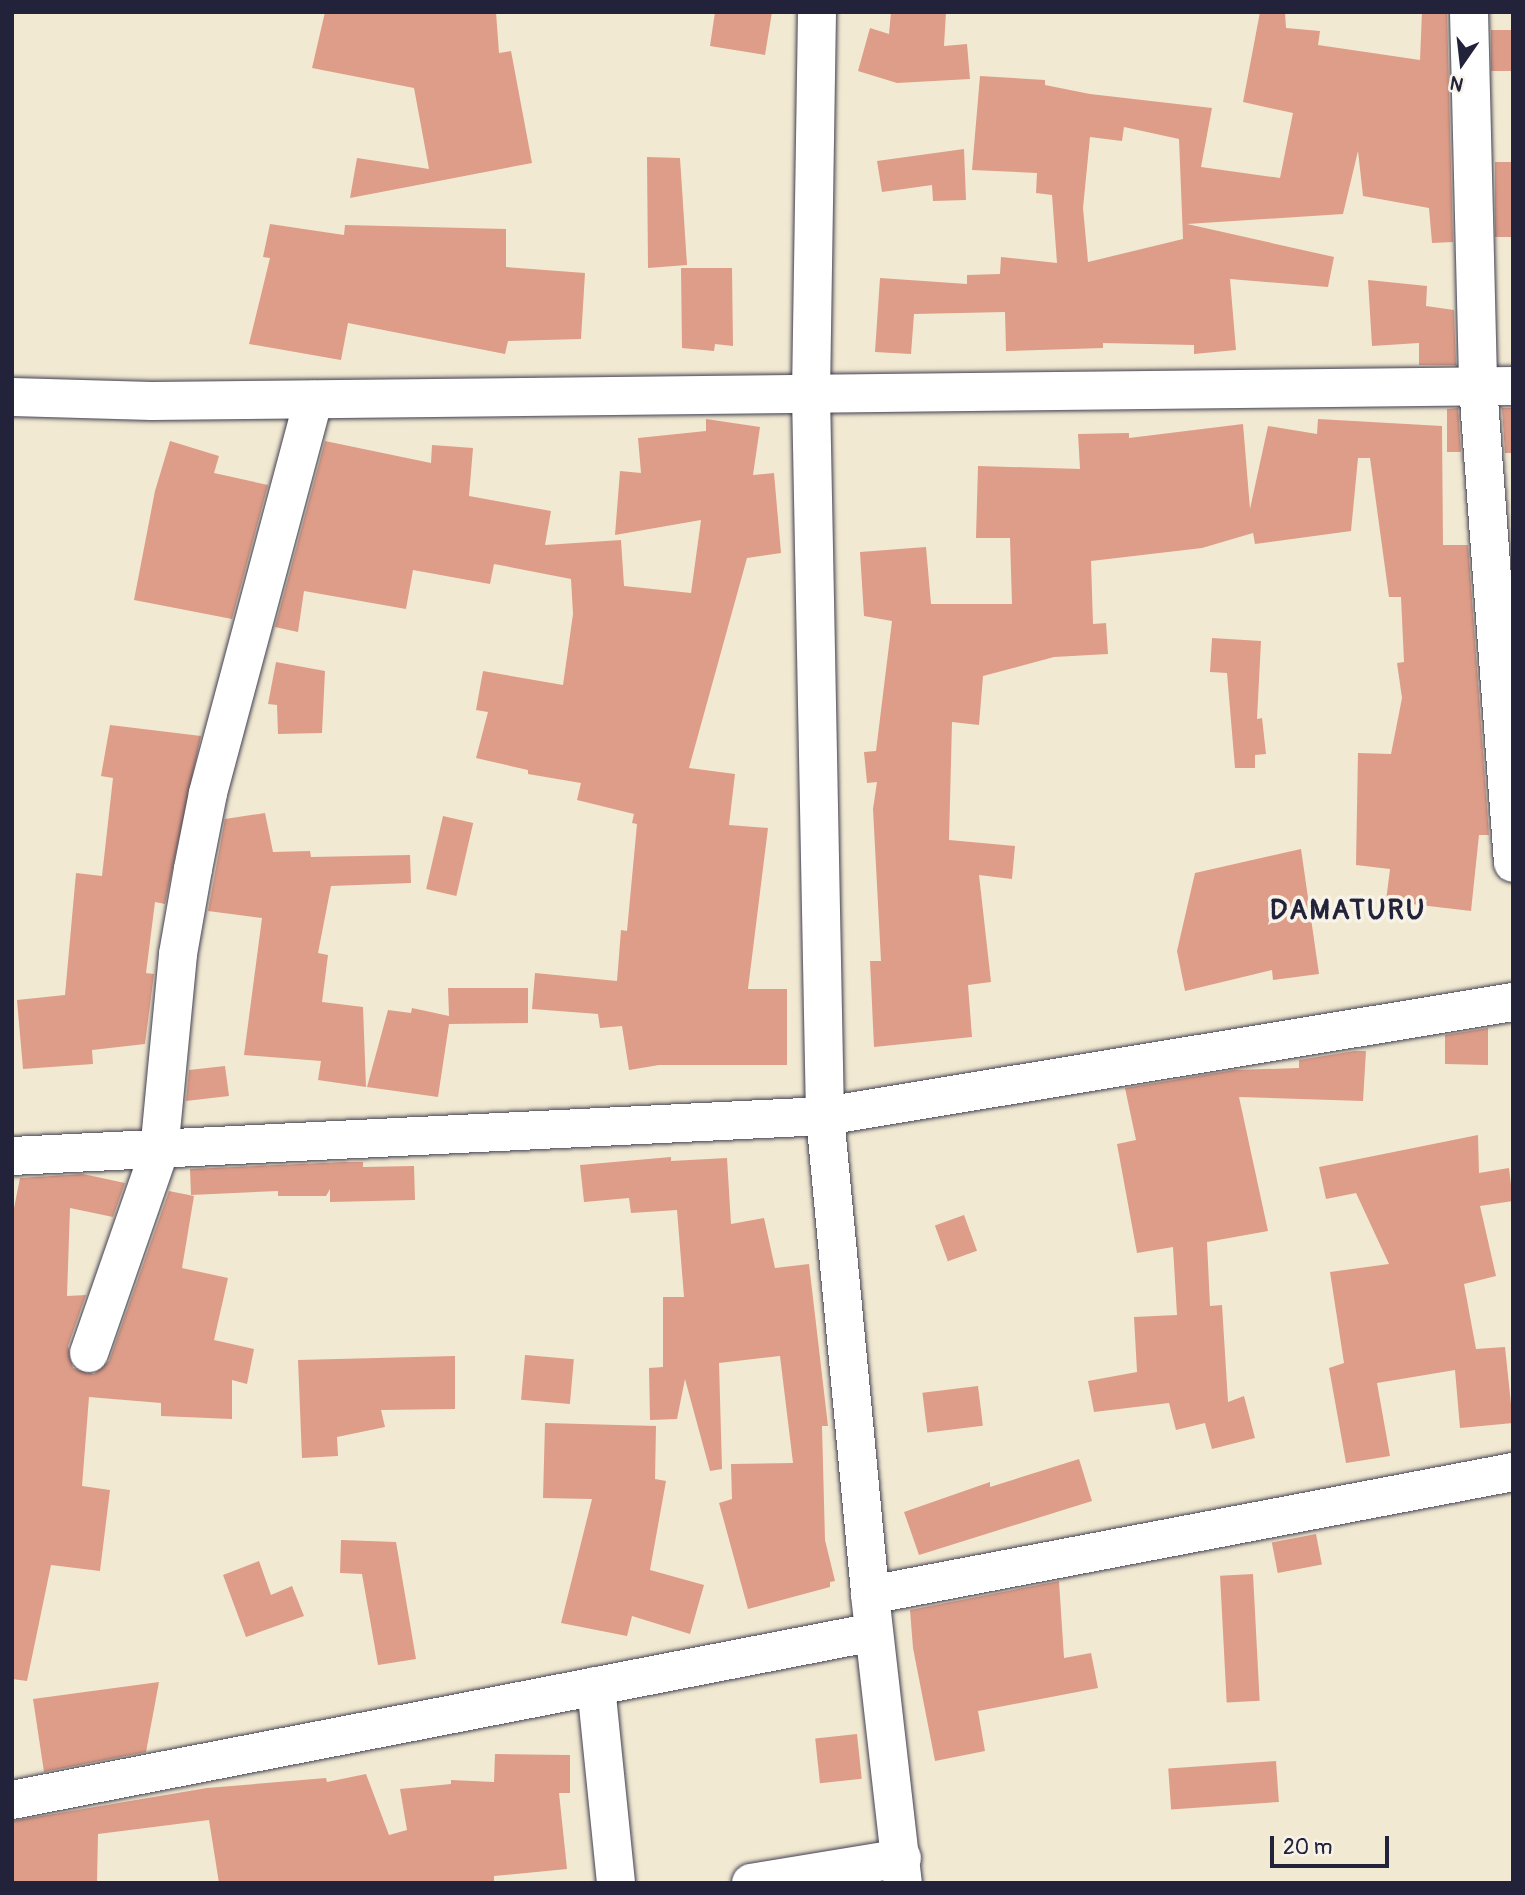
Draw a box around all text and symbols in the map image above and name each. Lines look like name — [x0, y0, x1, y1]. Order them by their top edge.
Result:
north arrow — [1427, 28, 1497, 98]
text: N — [1448, 70, 1466, 97]
district label: DAMATURU — [1271, 894, 1425, 928]
scale bar — [1273, 1822, 1392, 1866]
text: 20 m — [1283, 1834, 1332, 1861]

